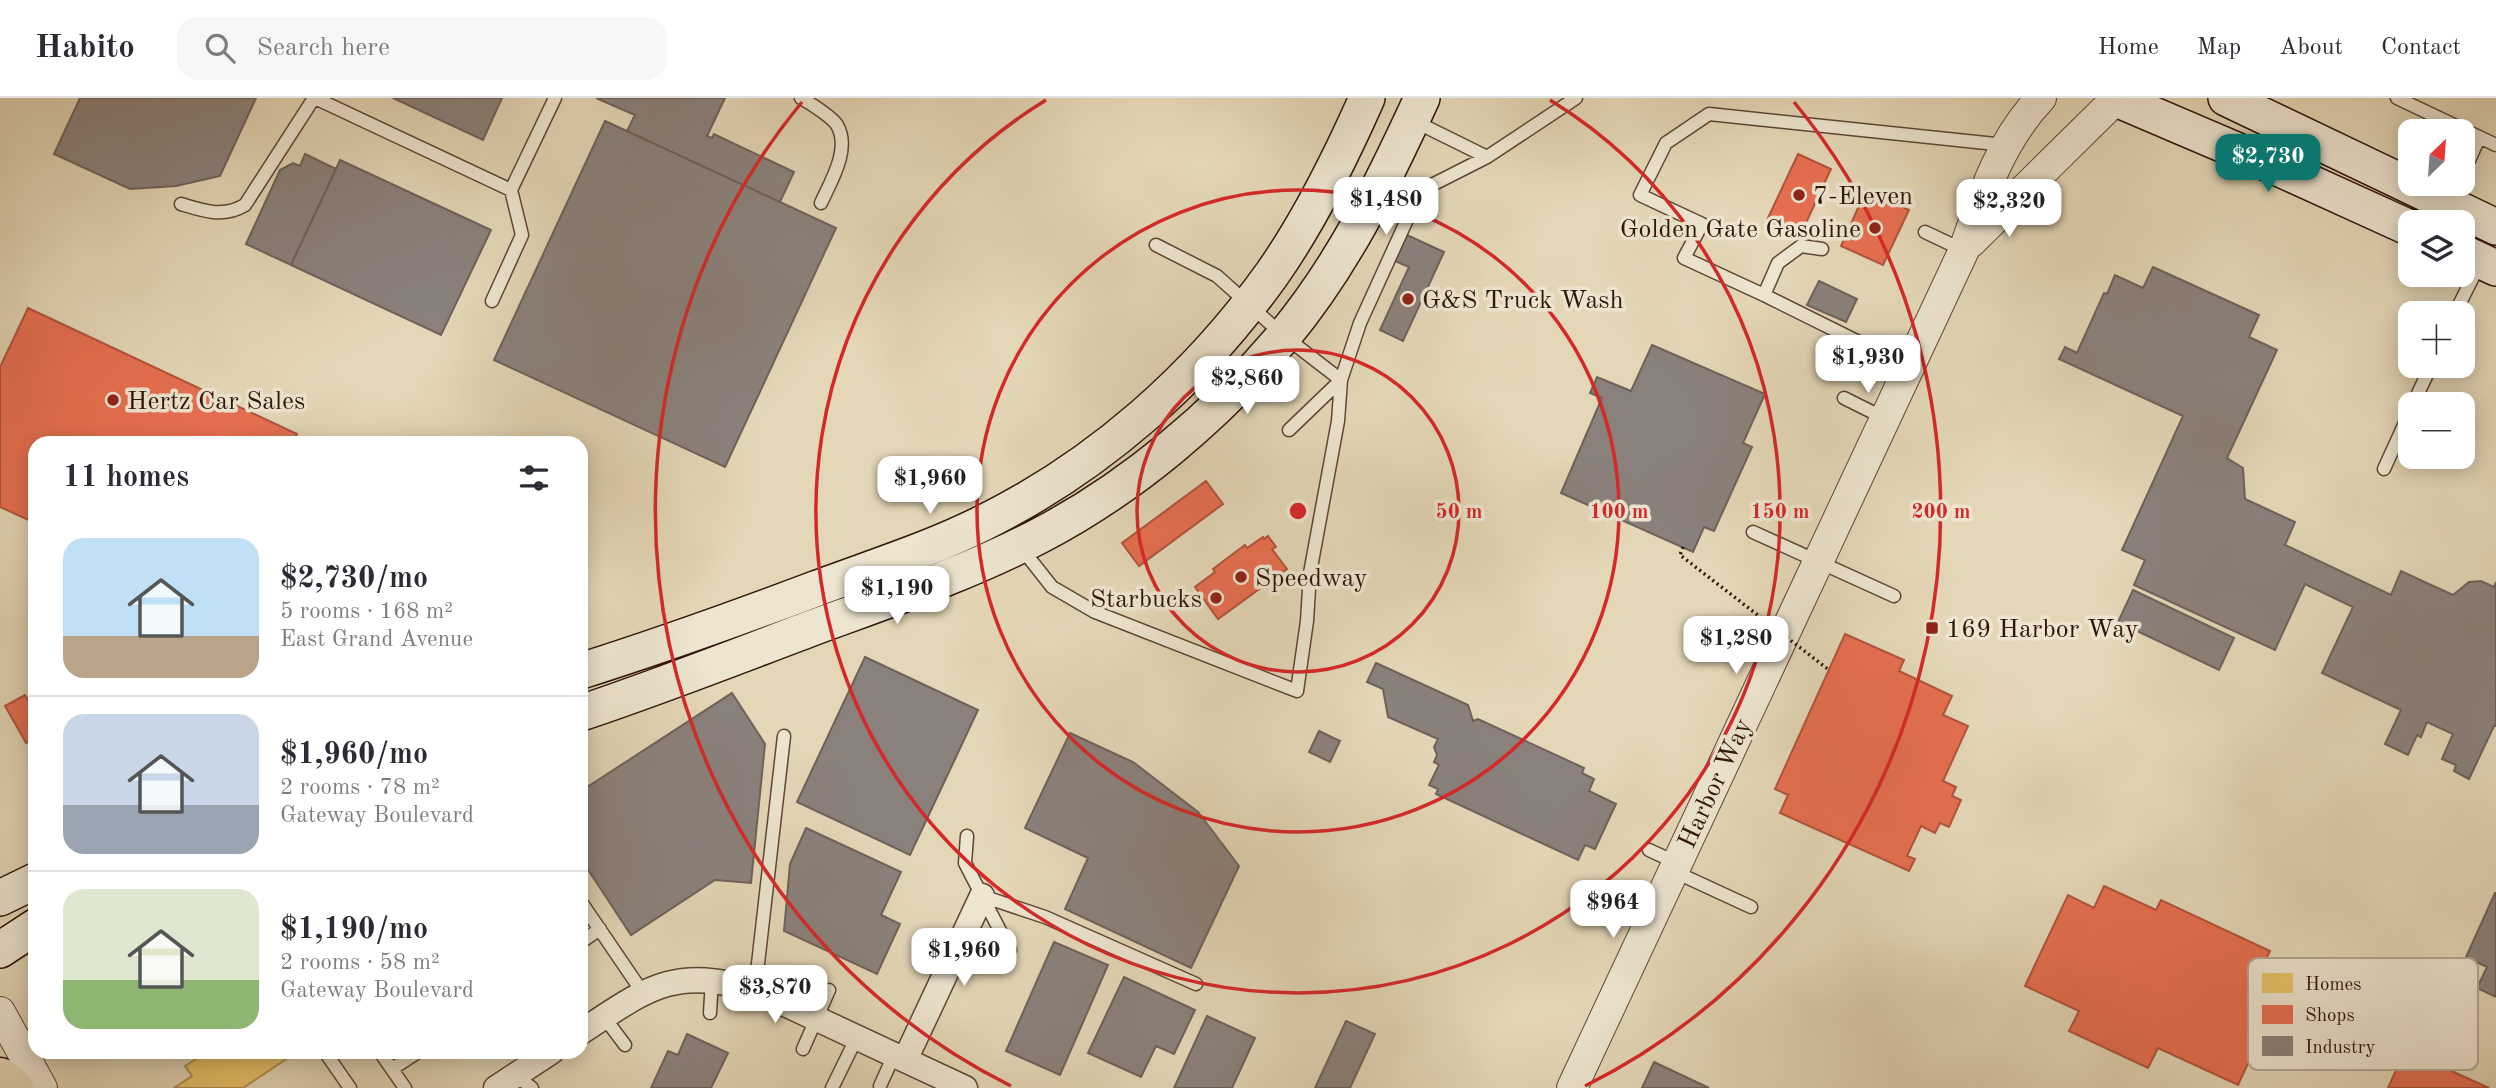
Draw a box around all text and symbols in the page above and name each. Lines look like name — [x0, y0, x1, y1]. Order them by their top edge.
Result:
search box — [177, 17, 667, 80]
icon: search — [201, 29, 239, 67]
text: Habito — [35, 32, 135, 65]
text: Search here — [257, 35, 390, 61]
text: Home — [2098, 36, 2159, 60]
text: Map — [2197, 36, 2241, 60]
text: About — [2279, 36, 2343, 60]
text: Contact — [2381, 36, 2461, 60]
north arrow — [2398, 119, 2474, 196]
map controls — [2398, 119, 2475, 469]
pin: $2,730 — [2211, 134, 2325, 194]
text: $2,730 — [2231, 145, 2305, 168]
pin: $1,480 — [1329, 178, 1443, 237]
pin: $2,320 — [1952, 180, 2066, 239]
place label: 7-Eleven — [1813, 184, 1913, 210]
marker: 7-Eleven — [1791, 187, 1807, 203]
text: $1,480 — [1349, 188, 1423, 211]
text: $2,320 — [1972, 190, 2046, 213]
button: layers — [2398, 210, 2475, 287]
place label: Golden Gate Gasoline — [1620, 217, 1861, 243]
marker: Golden Gate Gasoline — [1867, 220, 1883, 236]
place label: G&S Truck Wash — [1422, 288, 1624, 314]
marker: G&S Truck Wash — [1400, 291, 1416, 307]
button: + — [2398, 301, 2475, 378]
pin: $1,930 — [1811, 336, 1925, 395]
text: $1,930 — [1831, 346, 1905, 369]
pin: $2,860 — [1190, 356, 1304, 416]
text: $2,860 — [1210, 367, 1284, 390]
place label: Hertz Car Sales — [127, 389, 305, 415]
marker: Hertz Car Sales — [105, 392, 121, 408]
button: − — [2398, 392, 2475, 469]
pin: $1,960 — [873, 456, 987, 516]
icon: filters — [515, 459, 553, 497]
text: 11 homes — [63, 463, 189, 493]
text: $1,960 — [893, 467, 967, 490]
centre of rings — [1286, 499, 1310, 523]
text: 50 m — [1435, 502, 1483, 523]
text: 100 m — [1589, 502, 1649, 523]
text: 150 m — [1750, 502, 1810, 523]
text: 200 m — [1911, 502, 1971, 523]
text: $2,730/mo — [280, 564, 428, 594]
icon: home — [119, 566, 203, 650]
pin: $1,190 — [840, 566, 954, 626]
place label: Speedway — [1255, 566, 1368, 592]
marker: Speedway — [1233, 569, 1249, 585]
text: $1,190 — [860, 577, 934, 600]
place label: Starbucks — [1090, 587, 1202, 613]
marker: Starbucks — [1208, 590, 1224, 606]
text: 5 rooms · 168 m² — [280, 600, 453, 623]
pin: $1,280 — [1679, 616, 1793, 676]
place label: 169 Harbor Way — [1946, 617, 2139, 643]
marker: 169 Harbor Way — [1924, 620, 1940, 636]
text: $1,280 — [1699, 627, 1773, 650]
text: East Grand Avenue — [280, 628, 473, 651]
street label: Harbor Way — [1674, 715, 1757, 853]
text: $1,960/mo — [280, 740, 428, 770]
icon: home — [119, 742, 203, 826]
text: 2 rooms · 78 m² — [280, 776, 440, 799]
text: Gateway Boulevard — [280, 804, 474, 827]
pin: $964 — [1572, 880, 1654, 940]
text: $964 — [1586, 891, 1640, 914]
text: $1,190/mo — [280, 915, 428, 945]
icon: home — [119, 917, 203, 1001]
pin: $1,960 — [907, 928, 1021, 988]
text: $1,960 — [927, 939, 1001, 962]
text: 2 rooms · 58 m² — [280, 951, 440, 974]
legend — [2248, 958, 2478, 1070]
pin: $3,870 — [718, 965, 832, 1025]
text: $3,870 — [738, 976, 812, 999]
text: Homes — [2305, 976, 2361, 995]
text: Gateway Boulevard — [280, 979, 474, 1002]
text: Shops — [2305, 1007, 2355, 1026]
text: Industry — [2305, 1039, 2376, 1058]

